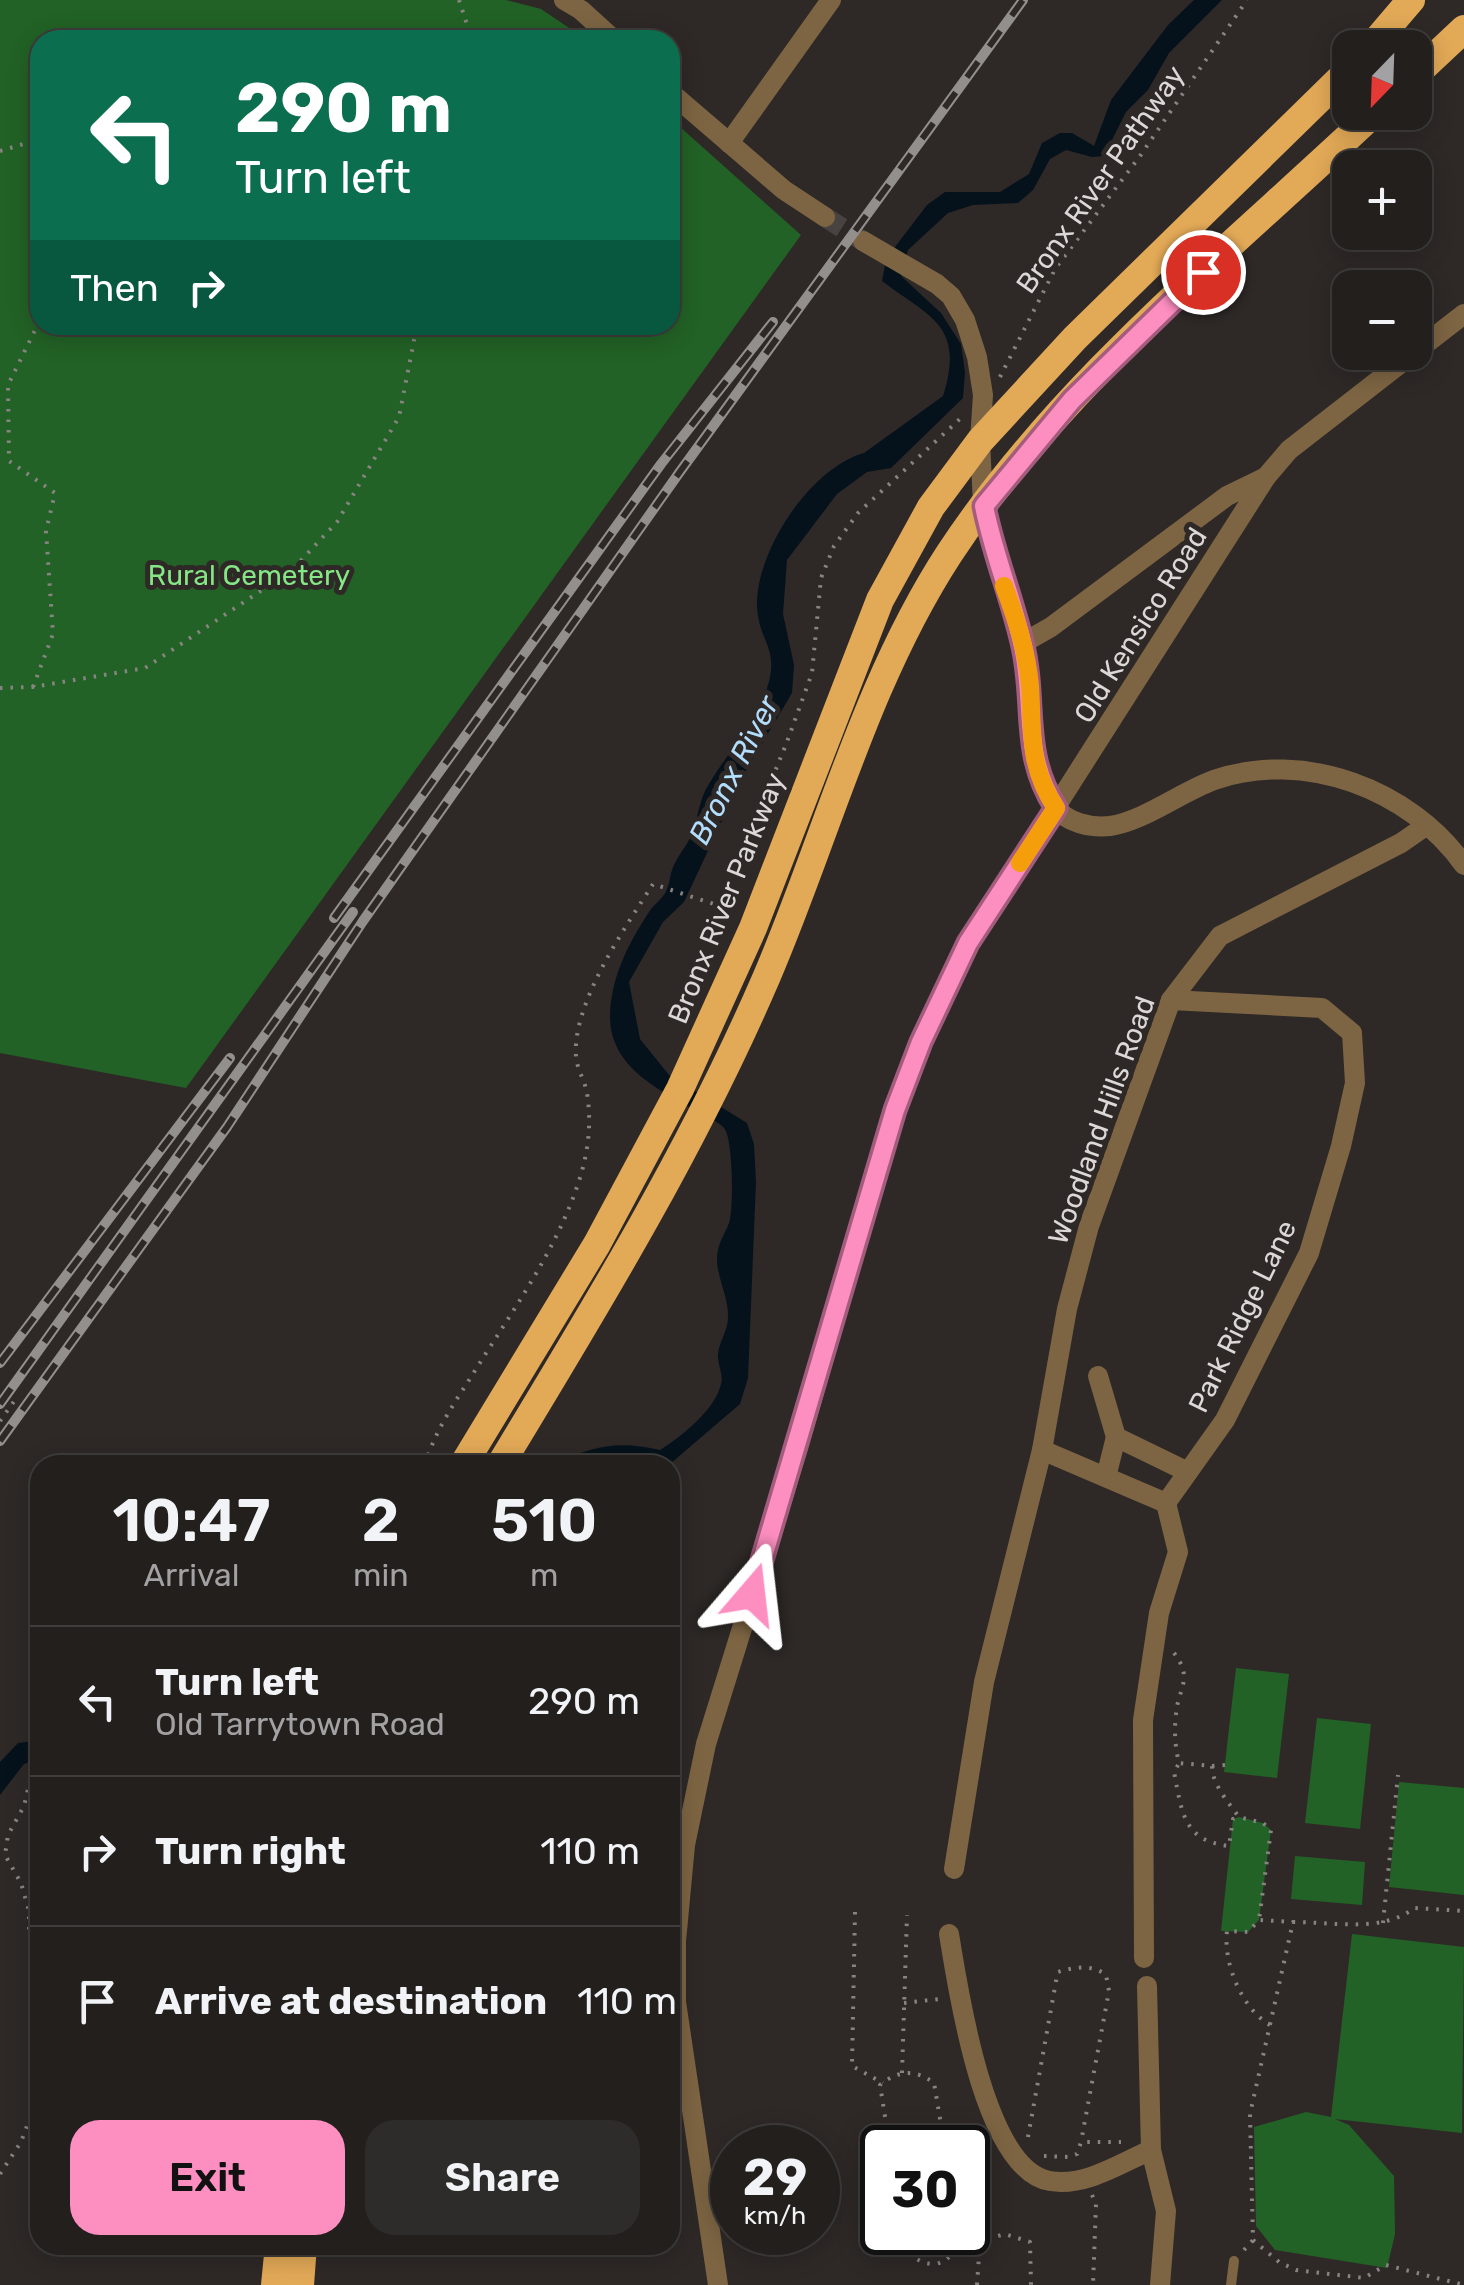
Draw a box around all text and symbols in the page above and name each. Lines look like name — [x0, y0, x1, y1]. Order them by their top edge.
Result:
north arrow — [1332, 30, 1432, 130]
map controls — [1332, 30, 1432, 370]
street label: Bronx River Pathway — [1009, 59, 1191, 299]
text: 290 m — [235, 67, 452, 150]
icon: left — [70, 70, 200, 200]
button: + — [1332, 150, 1432, 250]
text: Turn left — [235, 151, 411, 204]
pin — [1161, 230, 1246, 315]
icon: arrive — [1176, 245, 1231, 300]
icon: right — [179, 260, 234, 315]
text: Then — [70, 265, 159, 311]
button: − — [1332, 270, 1432, 370]
street label: Old Kensico Road — [1067, 522, 1214, 729]
park label: Rural Cemetery — [148, 559, 350, 592]
water label: Bronx River — [681, 689, 787, 850]
street label: Bronx River Parkway — [661, 768, 792, 1028]
street label: Woodland Hills Road — [1041, 992, 1162, 1249]
street label: Park Ridge Lane — [1182, 1215, 1303, 1418]
text: 10:47 — [113, 1485, 271, 1556]
text: 2 — [362, 1485, 400, 1556]
text: 510 — [491, 1485, 597, 1556]
position arrow — [700, 1542, 804, 1646]
text: Arrival — [144, 1556, 240, 1594]
text: min — [353, 1556, 409, 1594]
text: m — [530, 1556, 559, 1594]
text: Turn left — [155, 1659, 319, 1705]
icon: left — [70, 1674, 125, 1729]
text: 290 m — [528, 1678, 640, 1724]
text: Old Tarrytown Road — [155, 1705, 445, 1743]
icon: right — [70, 1824, 125, 1879]
text: Turn right — [155, 1828, 346, 1874]
text: 110 m — [540, 1828, 640, 1874]
icon: arrive — [70, 1974, 125, 2029]
text: Arrive at destination — [155, 1978, 547, 2024]
text: 110 m — [577, 1978, 677, 2024]
button: Exit — [70, 2120, 345, 2235]
button: Share — [365, 2120, 640, 2235]
speed limit sign: 30 — [860, 2125, 990, 2255]
text: 29 — [743, 2148, 807, 2208]
text: km/h — [744, 2201, 806, 2230]

